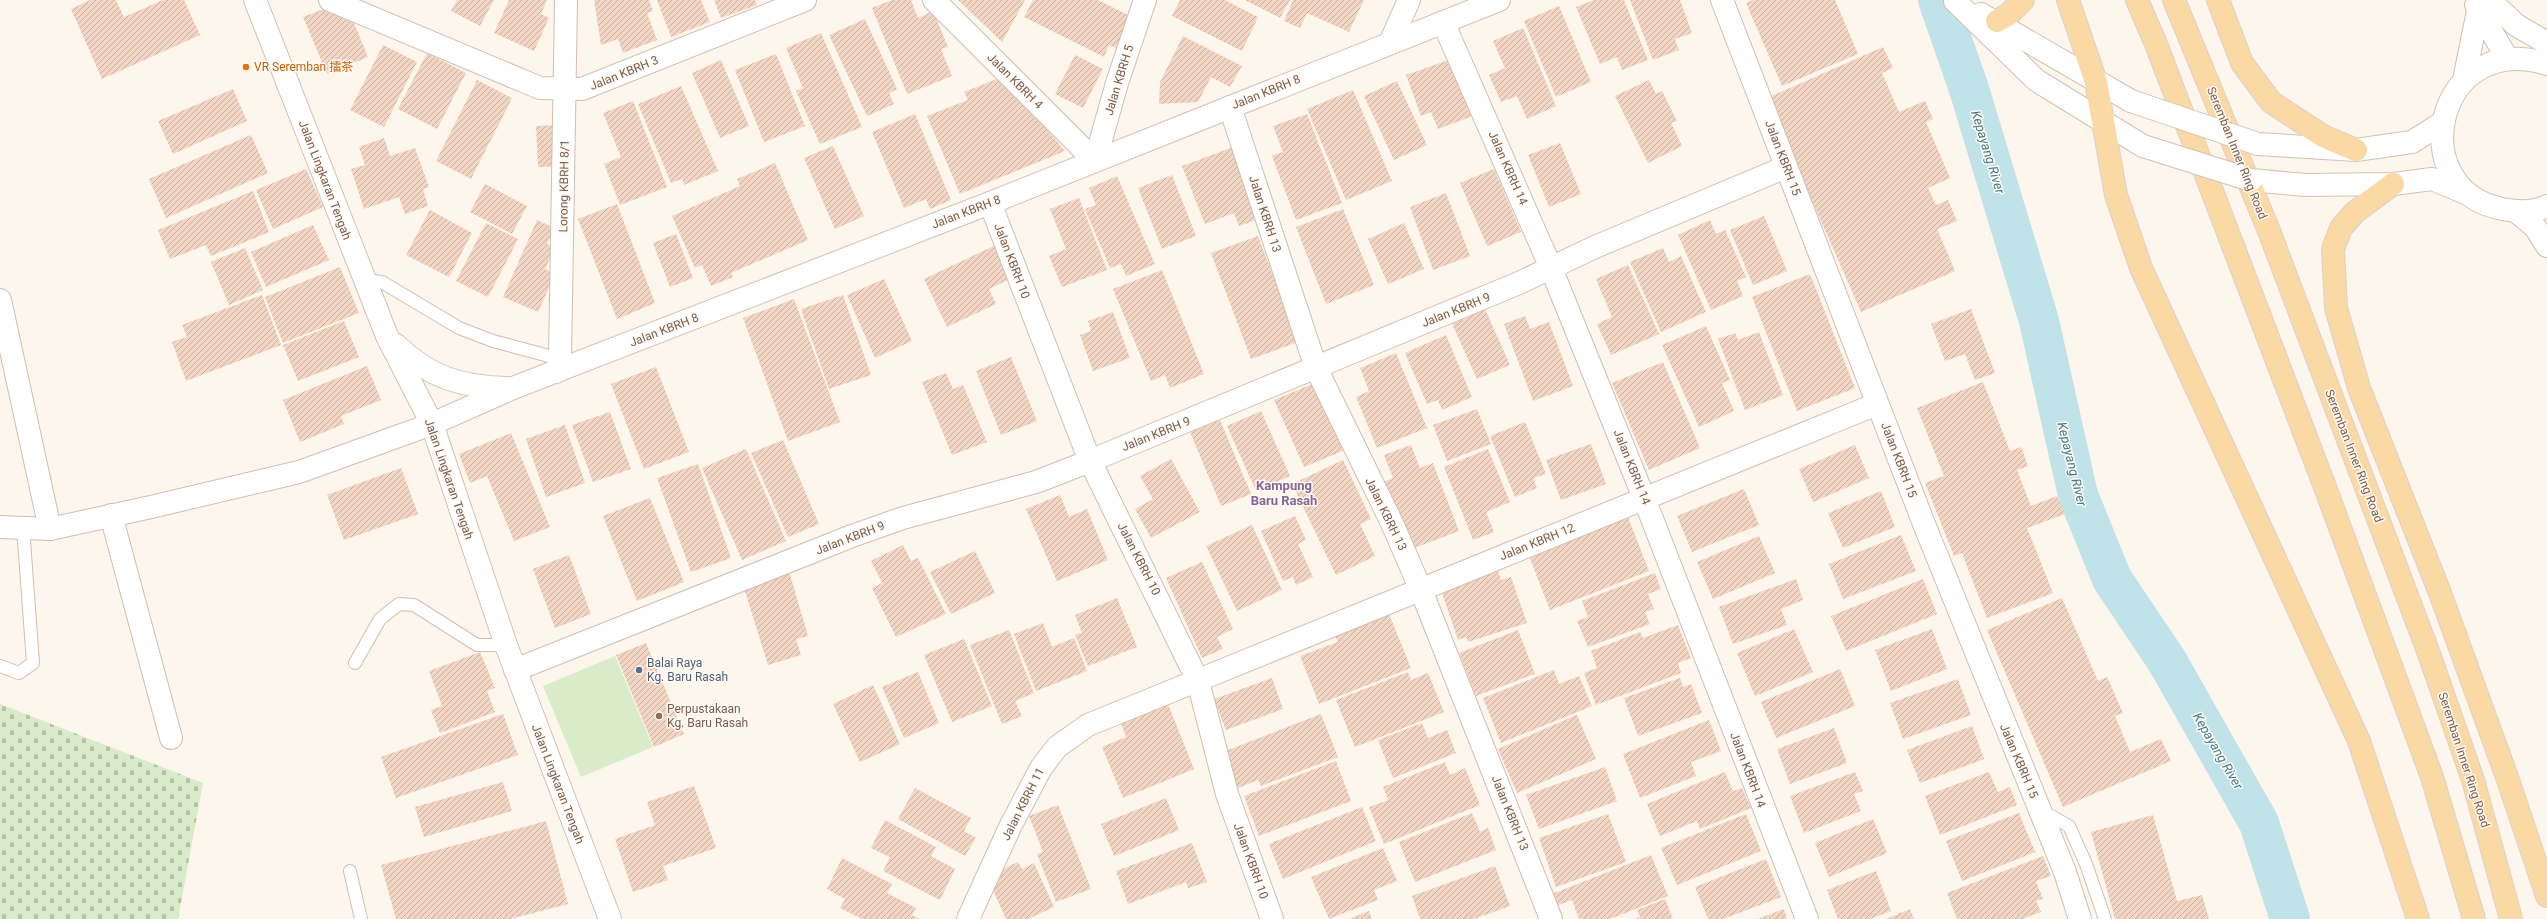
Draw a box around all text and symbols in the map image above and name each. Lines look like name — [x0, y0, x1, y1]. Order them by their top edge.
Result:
street label: Jalan KBRH 5 — [1102, 43, 1136, 117]
street label: Jalan KBRH 4 — [984, 50, 1046, 112]
street label: Jalan KBRH 3 — [588, 53, 660, 93]
place label: VR Seremban 擂茶 — [254, 60, 353, 74]
marker: VR Seremban 擂茶 — [241, 62, 251, 72]
street label: Jalan KBRH 8 — [1230, 72, 1303, 112]
street label: Seremban Inner Ring Road — [2204, 85, 2270, 221]
water label: Kepayang River — [1968, 109, 2008, 196]
street label: Jalan Lingkaran Tengah — [296, 118, 354, 242]
street label: Jalan KBRH 15 — [1762, 118, 1804, 198]
street label: Jalan KBRH 14 — [1485, 129, 1531, 207]
street label: Lorong KBRH 8/1 — [556, 139, 572, 233]
street label: Jalan KBRH 13 — [1246, 174, 1284, 254]
street label: Jalan KBRH 8 — [929, 192, 1003, 232]
street label: Jalan KBRH 10 — [991, 221, 1033, 301]
street label: Jalan KBRH 9 — [1420, 290, 1492, 330]
street label: Jalan KBRH 8 — [627, 310, 701, 350]
street label: Seremban Inner Ring Road — [2322, 388, 2386, 524]
street label: Jalan KBRH 9 — [1120, 414, 1192, 454]
street label: Jalan Lingkaran Tengah — [422, 417, 476, 541]
street label: Jalan KBRH 15 — [1878, 420, 1920, 500]
water label: Kepayang River — [2054, 420, 2090, 508]
street label: Jalan KBRH 14 — [1611, 427, 1653, 507]
street label: Jalan KBRH 13 — [1362, 475, 1410, 553]
district label: Kampung Baru Rasah — [1251, 478, 1317, 508]
street label: Jalan KBRH 9 — [813, 518, 887, 558]
street label: Jalan KBRH 10 — [1115, 520, 1163, 598]
street label: Jalan KBRH 12 — [1497, 521, 1577, 563]
place label: Balai Raya Kg. Baru Rasah — [647, 656, 728, 684]
marker: Balai Raya Kg. Baru Rasah — [634, 665, 644, 675]
street label: Seremban Inner Ring Road — [2436, 691, 2492, 829]
place label: Perpustakaan Kg. Baru Rasah — [667, 702, 748, 730]
water label: Kepayang River — [2190, 710, 2246, 793]
marker: Perpustakaan Kg. Baru Rasah — [654, 711, 664, 721]
street label: Jalan Lingkaran Tengah — [529, 722, 587, 846]
street label: Jalan KBRH 15 — [1997, 722, 2041, 801]
street label: Jalan KBRH 14 — [1727, 730, 1769, 810]
street label: Jalan KBRH 11 — [999, 765, 1047, 843]
street label: Jalan KBRH 13 — [1489, 773, 1531, 853]
street label: Jalan KBRH 10 — [1231, 821, 1271, 901]

